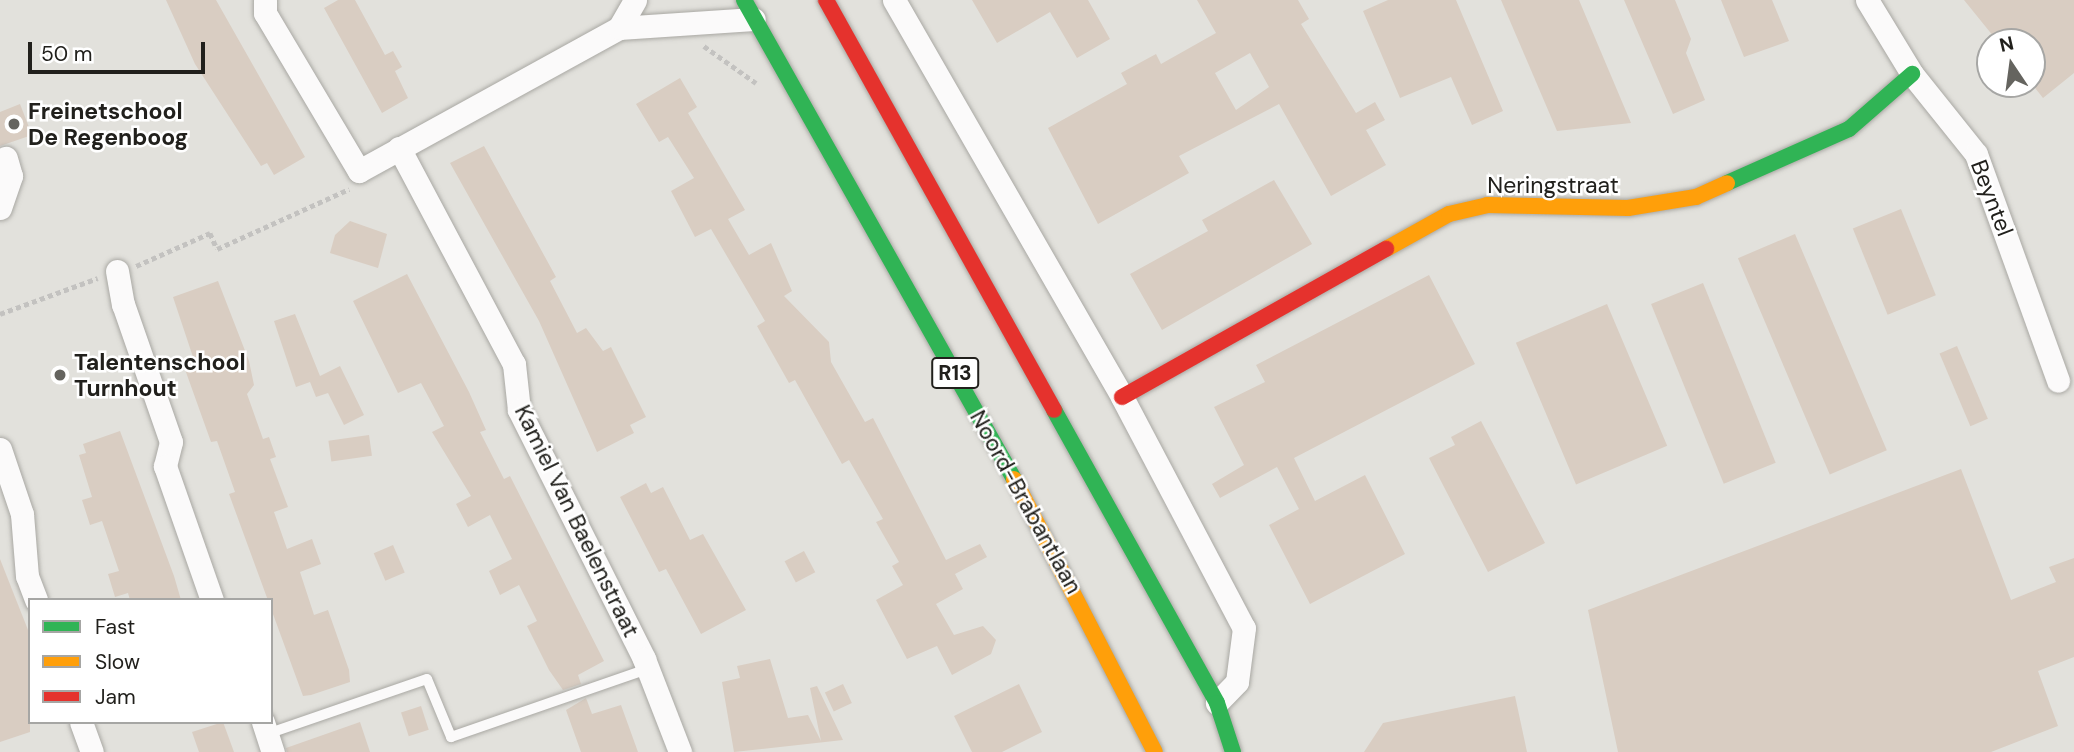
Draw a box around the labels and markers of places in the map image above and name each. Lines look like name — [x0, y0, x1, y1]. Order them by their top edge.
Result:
place label: Freinetschool De Regenboog — [28, 97, 188, 151]
marker: Freinetschool De Regenboog — [6, 116, 22, 132]
place label: Talentenschool Turnhout — [74, 348, 246, 402]
marker: Talentenschool Turnhout — [52, 367, 68, 383]

